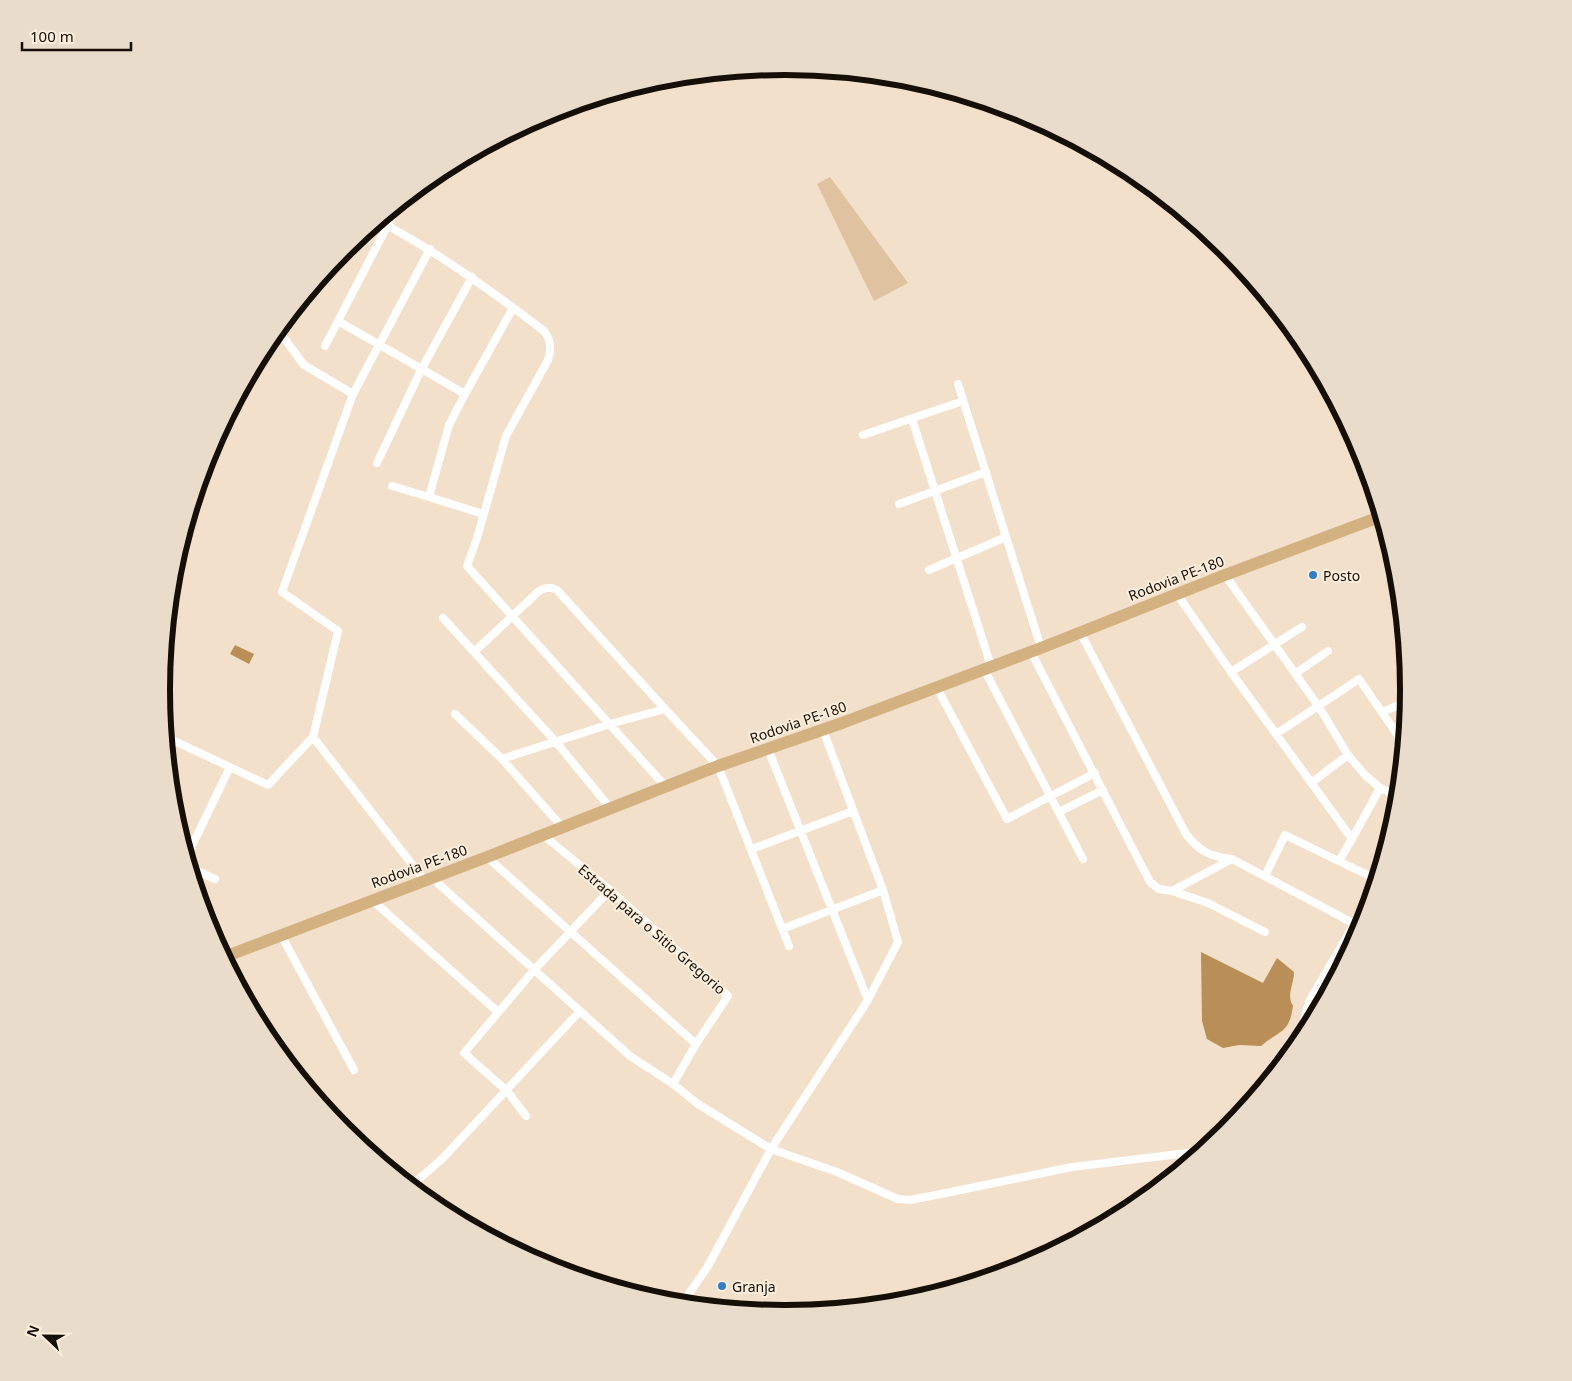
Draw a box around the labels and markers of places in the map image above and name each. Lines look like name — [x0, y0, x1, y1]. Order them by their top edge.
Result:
place label: Posto — [1323, 566, 1360, 585]
marker: Posto — [1307, 569, 1319, 581]
place label: Granja — [732, 1277, 776, 1296]
marker: Granja — [716, 1280, 728, 1292]

